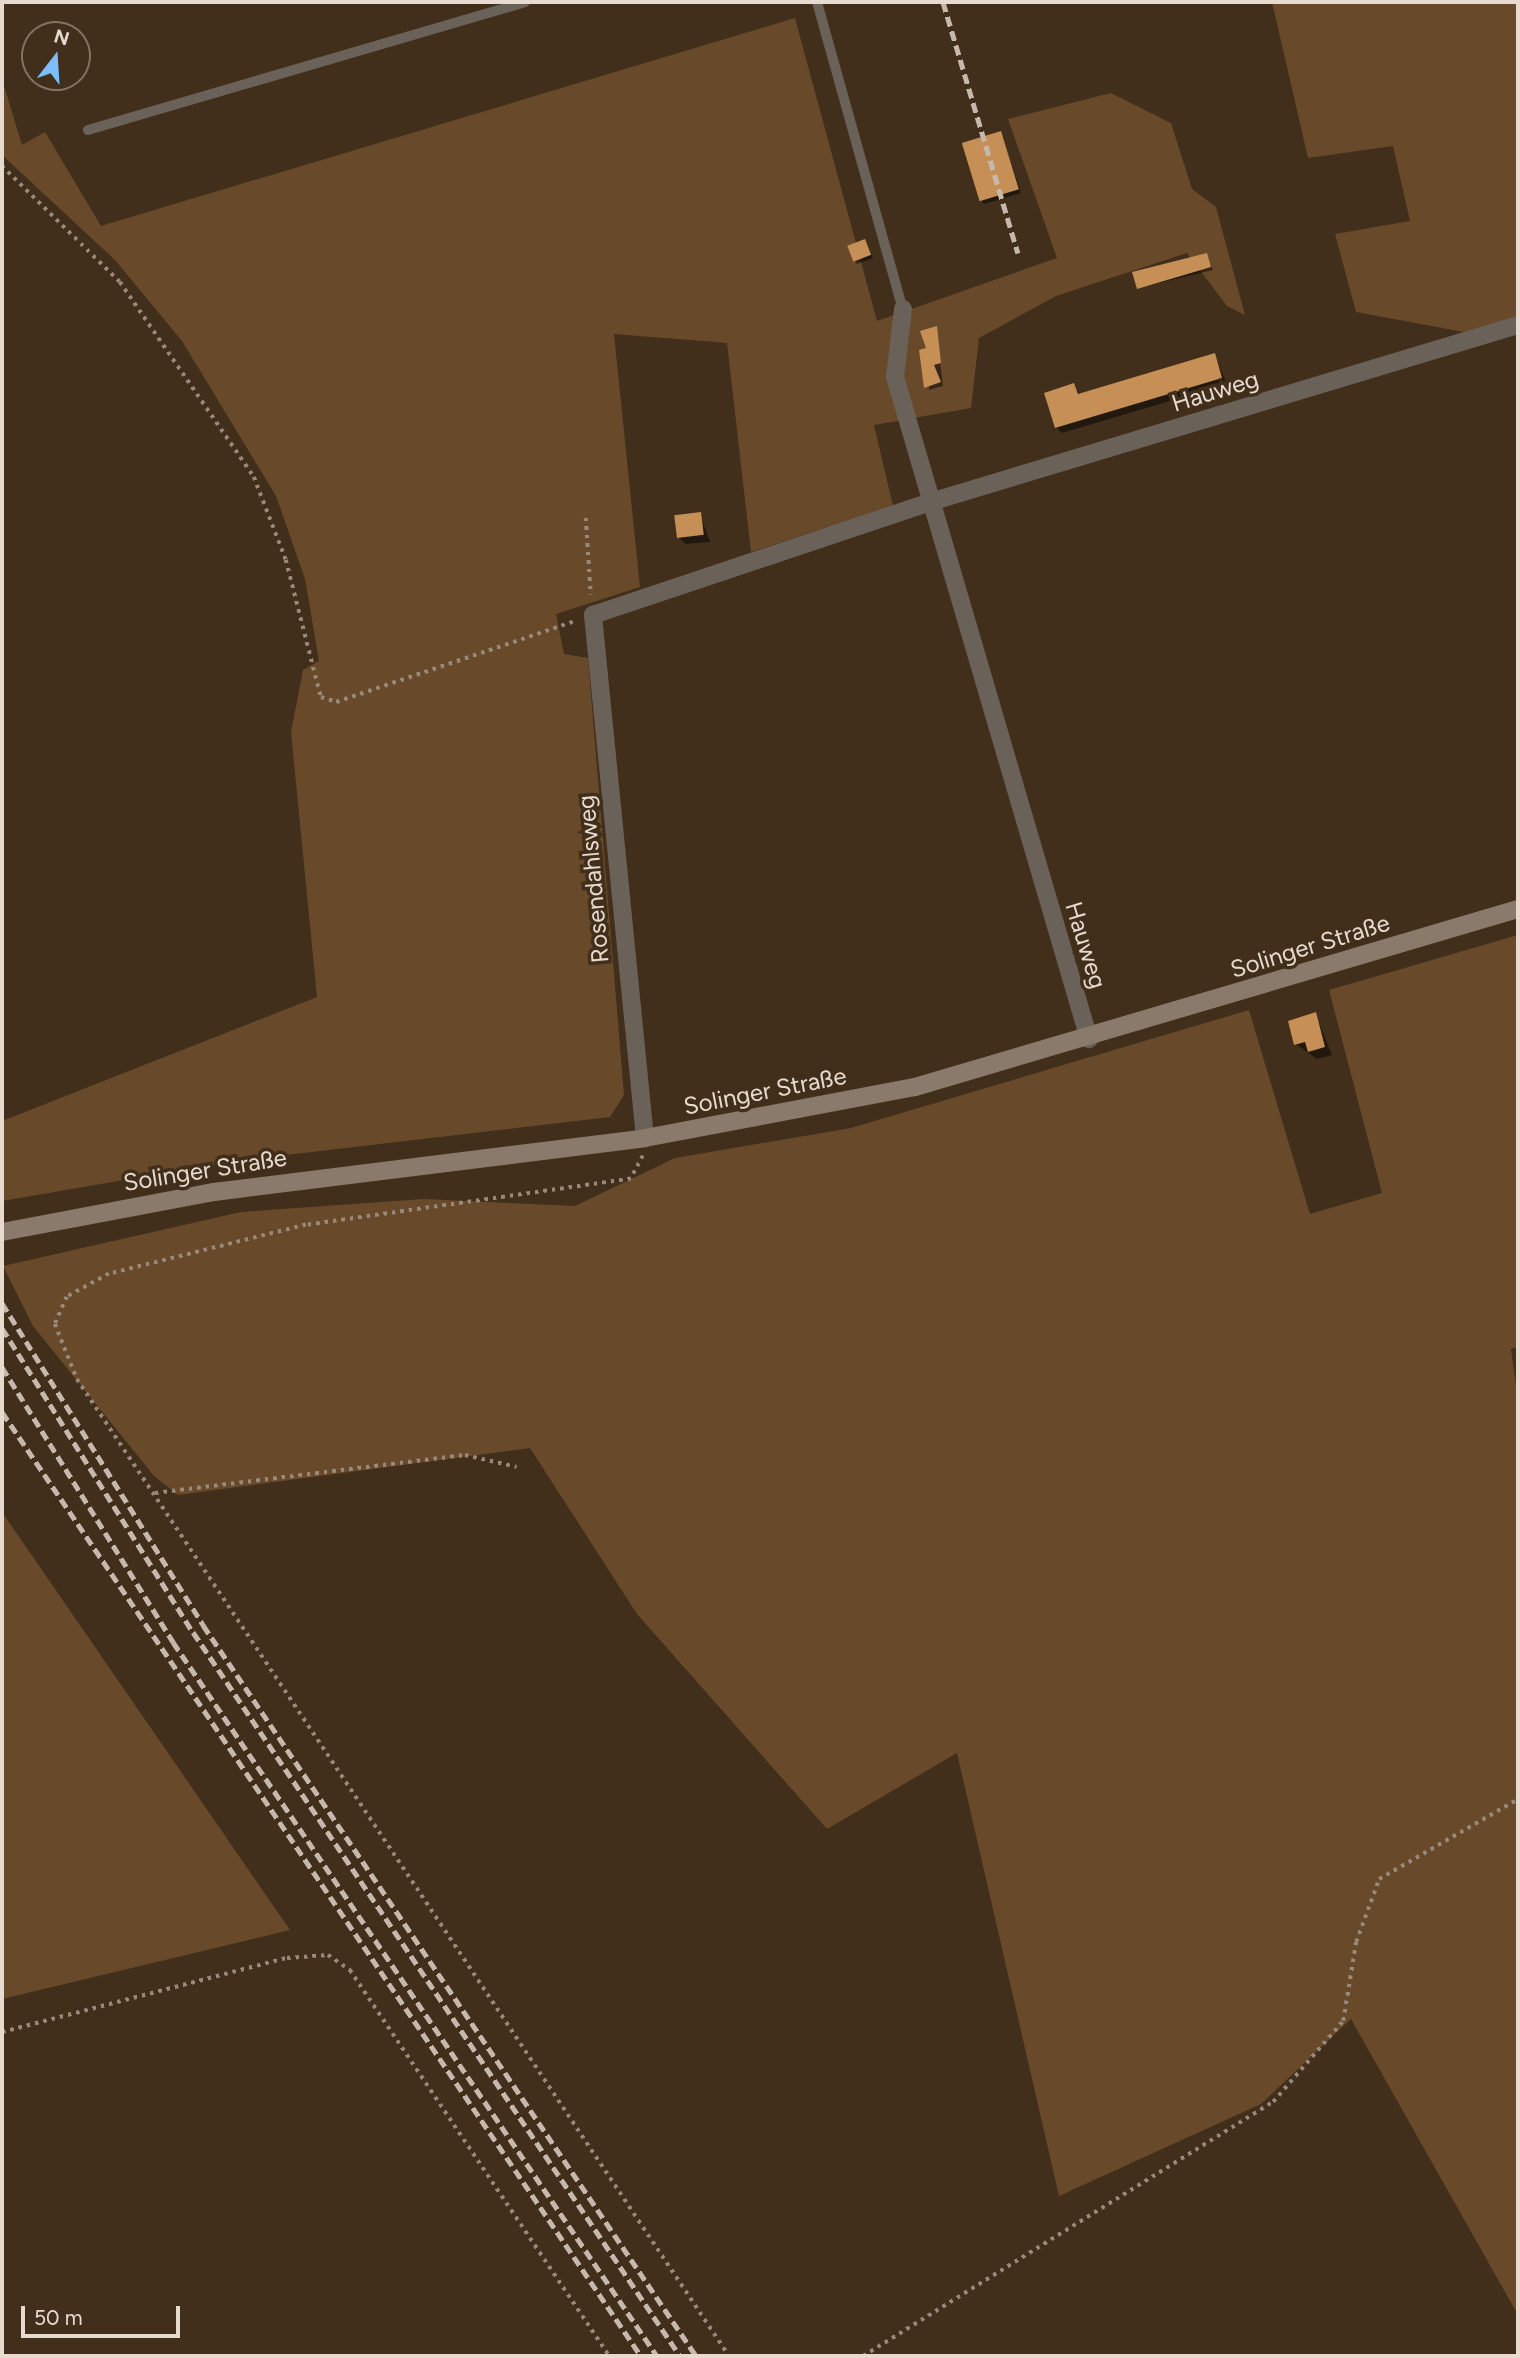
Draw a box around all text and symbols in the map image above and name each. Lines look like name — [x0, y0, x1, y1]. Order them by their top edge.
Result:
north arrow — [21, 21, 91, 91]
text: N — [51, 24, 72, 50]
street label: Hauweg — [1168, 364, 1262, 418]
street label: Rosendahlsweg — [571, 794, 615, 964]
street label: Hauweg — [1059, 898, 1113, 992]
street label: Solinger Straße — [1227, 908, 1393, 984]
street label: Solinger Straße — [681, 1061, 849, 1121]
street label: Solinger Straße — [121, 1143, 289, 1197]
scale bar — [24, 2292, 184, 2336]
text: 50 m — [34, 2305, 83, 2330]

